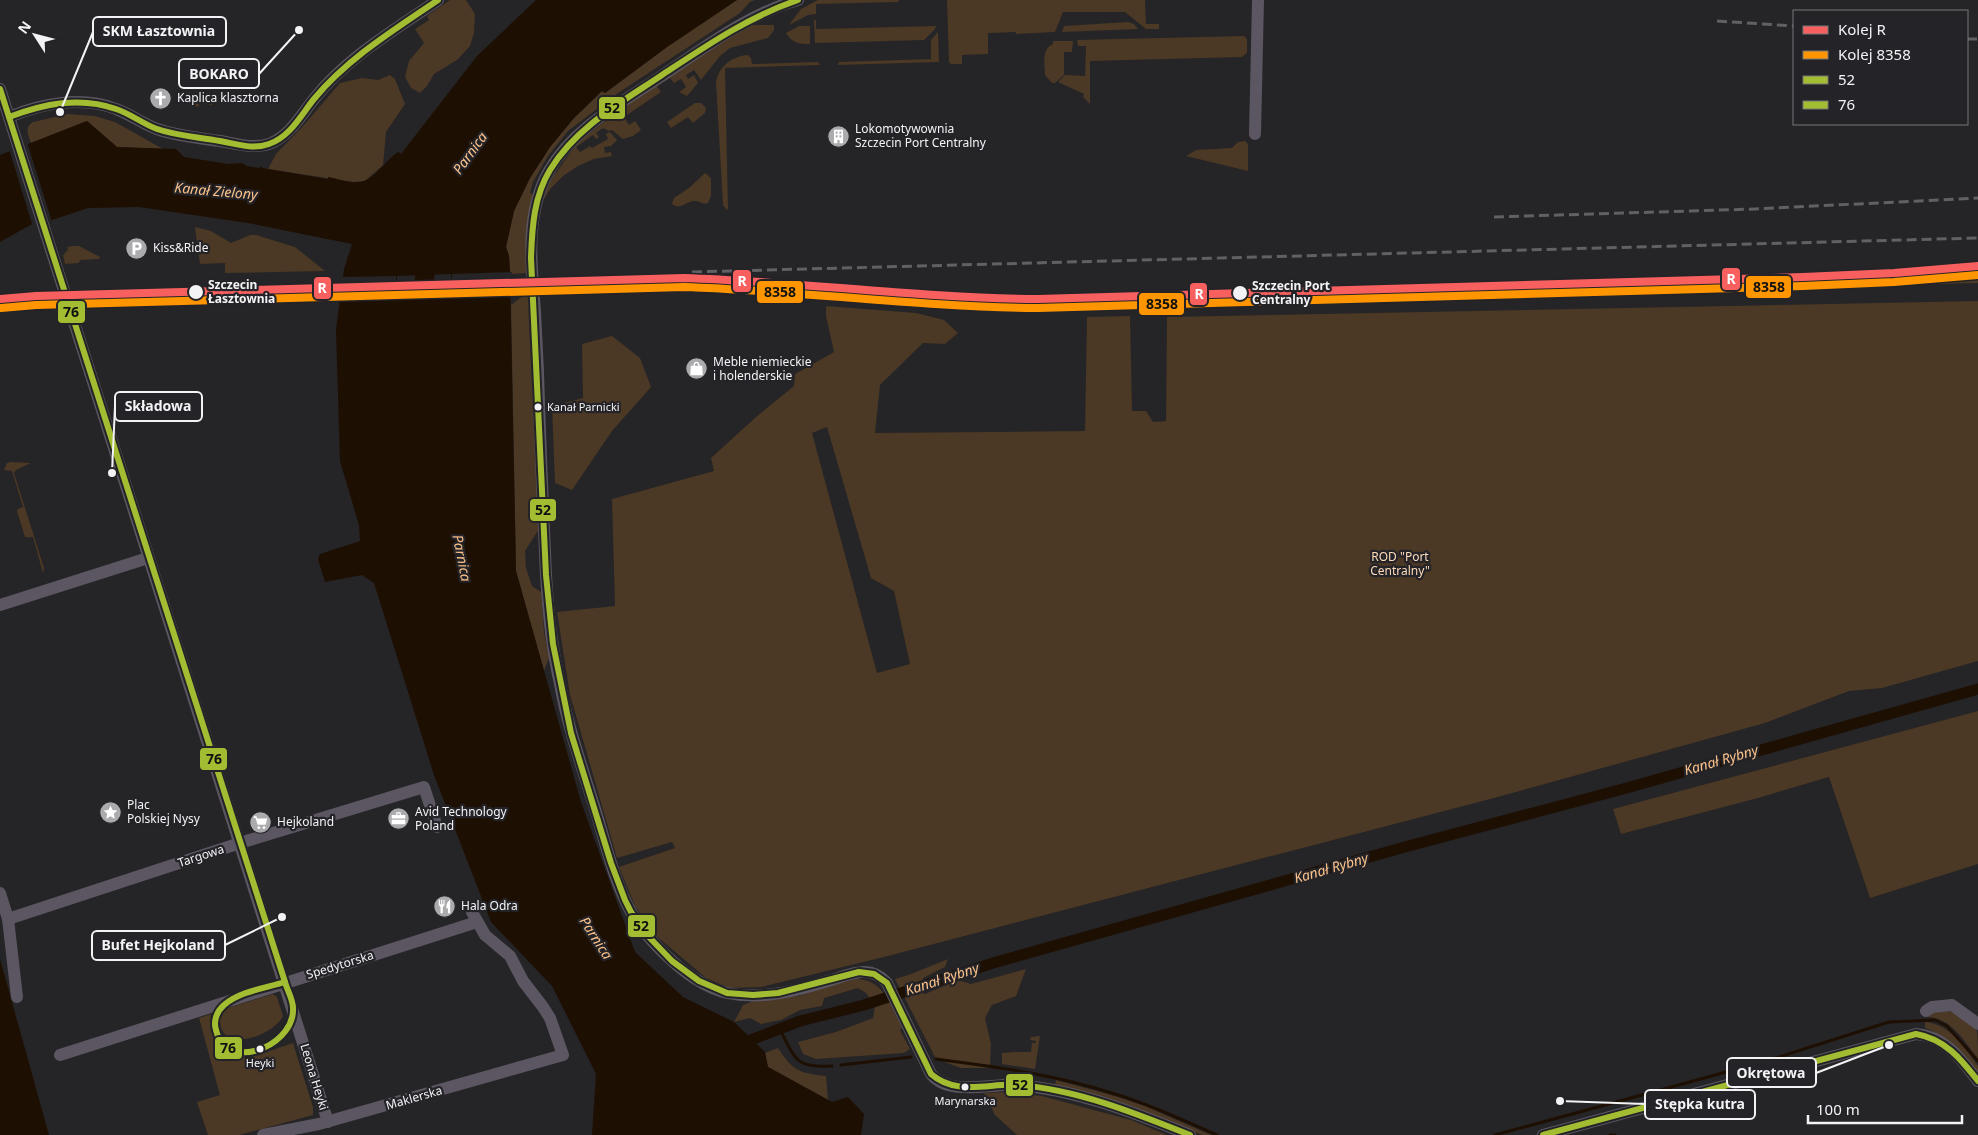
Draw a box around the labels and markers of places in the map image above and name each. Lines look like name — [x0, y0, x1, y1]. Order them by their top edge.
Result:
callout: SKM Łasztownia — [93, 17, 226, 46]
callout: BOKARO — [179, 59, 259, 88]
church icon: Kaplica klasztorna — [149, 86, 173, 110]
place label: Kaplica klasztorna — [177, 89, 279, 106]
place label: Lokomotywownia Szczecin Port Centralny — [855, 120, 987, 151]
building icon: Lokomotywownia Szczecin Port Centralny — [827, 124, 851, 148]
parking icon: Kiss&Ride — [125, 236, 149, 260]
place label: Kiss&Ride — [153, 239, 209, 256]
place label: Szczecin Łasztownia — [208, 276, 275, 307]
place label: Szczecin Port Centralny — [1252, 277, 1330, 308]
marker: Szczecin Łasztownia — [187, 283, 205, 301]
marker: Szczecin Port Centralny — [1231, 284, 1249, 302]
place label: Meble niemieckie i holenderskie — [713, 353, 812, 384]
shop icon: Meble niemieckie i holenderskie — [685, 357, 709, 381]
callout: Składowa — [115, 392, 202, 421]
place label: Kanał Parnicki — [547, 399, 620, 414]
marker: Kanał Parnicki — [533, 402, 543, 412]
place label: Plac Polskiej Nysy — [127, 796, 201, 827]
place icon: Plac Polskiej Nysy — [99, 800, 123, 824]
place label: Avid Technology Poland — [415, 803, 508, 834]
office icon: Avid Technology Poland — [387, 807, 411, 831]
supermarket icon: Hejkoland — [249, 810, 273, 834]
place label: Hejkoland — [277, 813, 334, 830]
restaurant icon: Hala Odra — [433, 894, 457, 918]
place label: Hala Odra — [461, 897, 518, 914]
callout: Bufet Hejkoland — [92, 931, 225, 960]
marker: Heyki — [255, 1044, 265, 1054]
place label: Heyki — [246, 1055, 274, 1070]
callout: Okrętowa — [1727, 1058, 1816, 1087]
marker: Marynarska — [960, 1082, 970, 1092]
callout: Stępka kutra — [1645, 1090, 1755, 1119]
place label: Marynarska — [934, 1093, 996, 1108]

